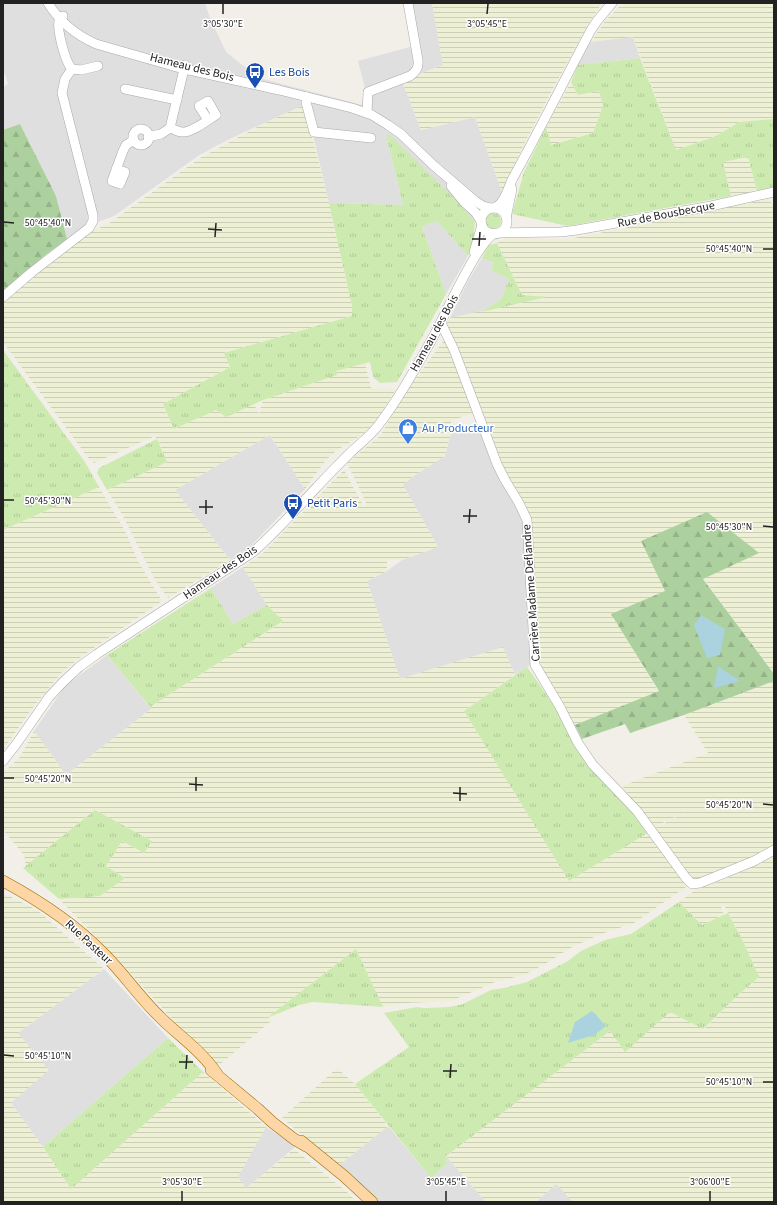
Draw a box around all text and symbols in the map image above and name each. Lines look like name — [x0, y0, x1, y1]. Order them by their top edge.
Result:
text: 3°05'30"E — [203, 17, 243, 31]
text: 3°05'45"E — [467, 17, 507, 31]
street label: Hameau des Bois — [148, 49, 236, 86]
bus stop icon: Les Bois — [244, 61, 266, 89]
place label: Les Bois — [269, 64, 310, 81]
street label: Rue de Bousbecque — [616, 197, 716, 232]
text: 50°45'40"N — [25, 216, 71, 230]
text: 50°45'40"N — [706, 242, 752, 256]
street label: Hameau des Bois — [406, 291, 463, 375]
shop icon: Au Producteur — [397, 417, 419, 445]
place label: Au Producteur — [422, 420, 495, 437]
bus stop icon: Petit Paris — [282, 492, 304, 520]
text: 50°45'30"N — [25, 494, 71, 508]
place label: Petit Paris — [307, 495, 357, 512]
text: 50°45'30"N — [706, 520, 752, 534]
street label: Carrière Madame Deflandre — [518, 524, 545, 662]
street label: Hameau des Bois — [180, 541, 261, 604]
text: 50°45'20"N — [25, 772, 71, 786]
text: 50°45'20"N — [706, 798, 752, 812]
street label: Rue Pasteur — [61, 916, 117, 969]
text: 50°45'10"N — [25, 1049, 71, 1063]
text: 50°45'10"N — [706, 1075, 752, 1089]
text: 3°05'30"E — [162, 1175, 202, 1189]
text: 3°05'45"E — [426, 1175, 466, 1189]
text: 3°06'00"E — [690, 1175, 730, 1189]

